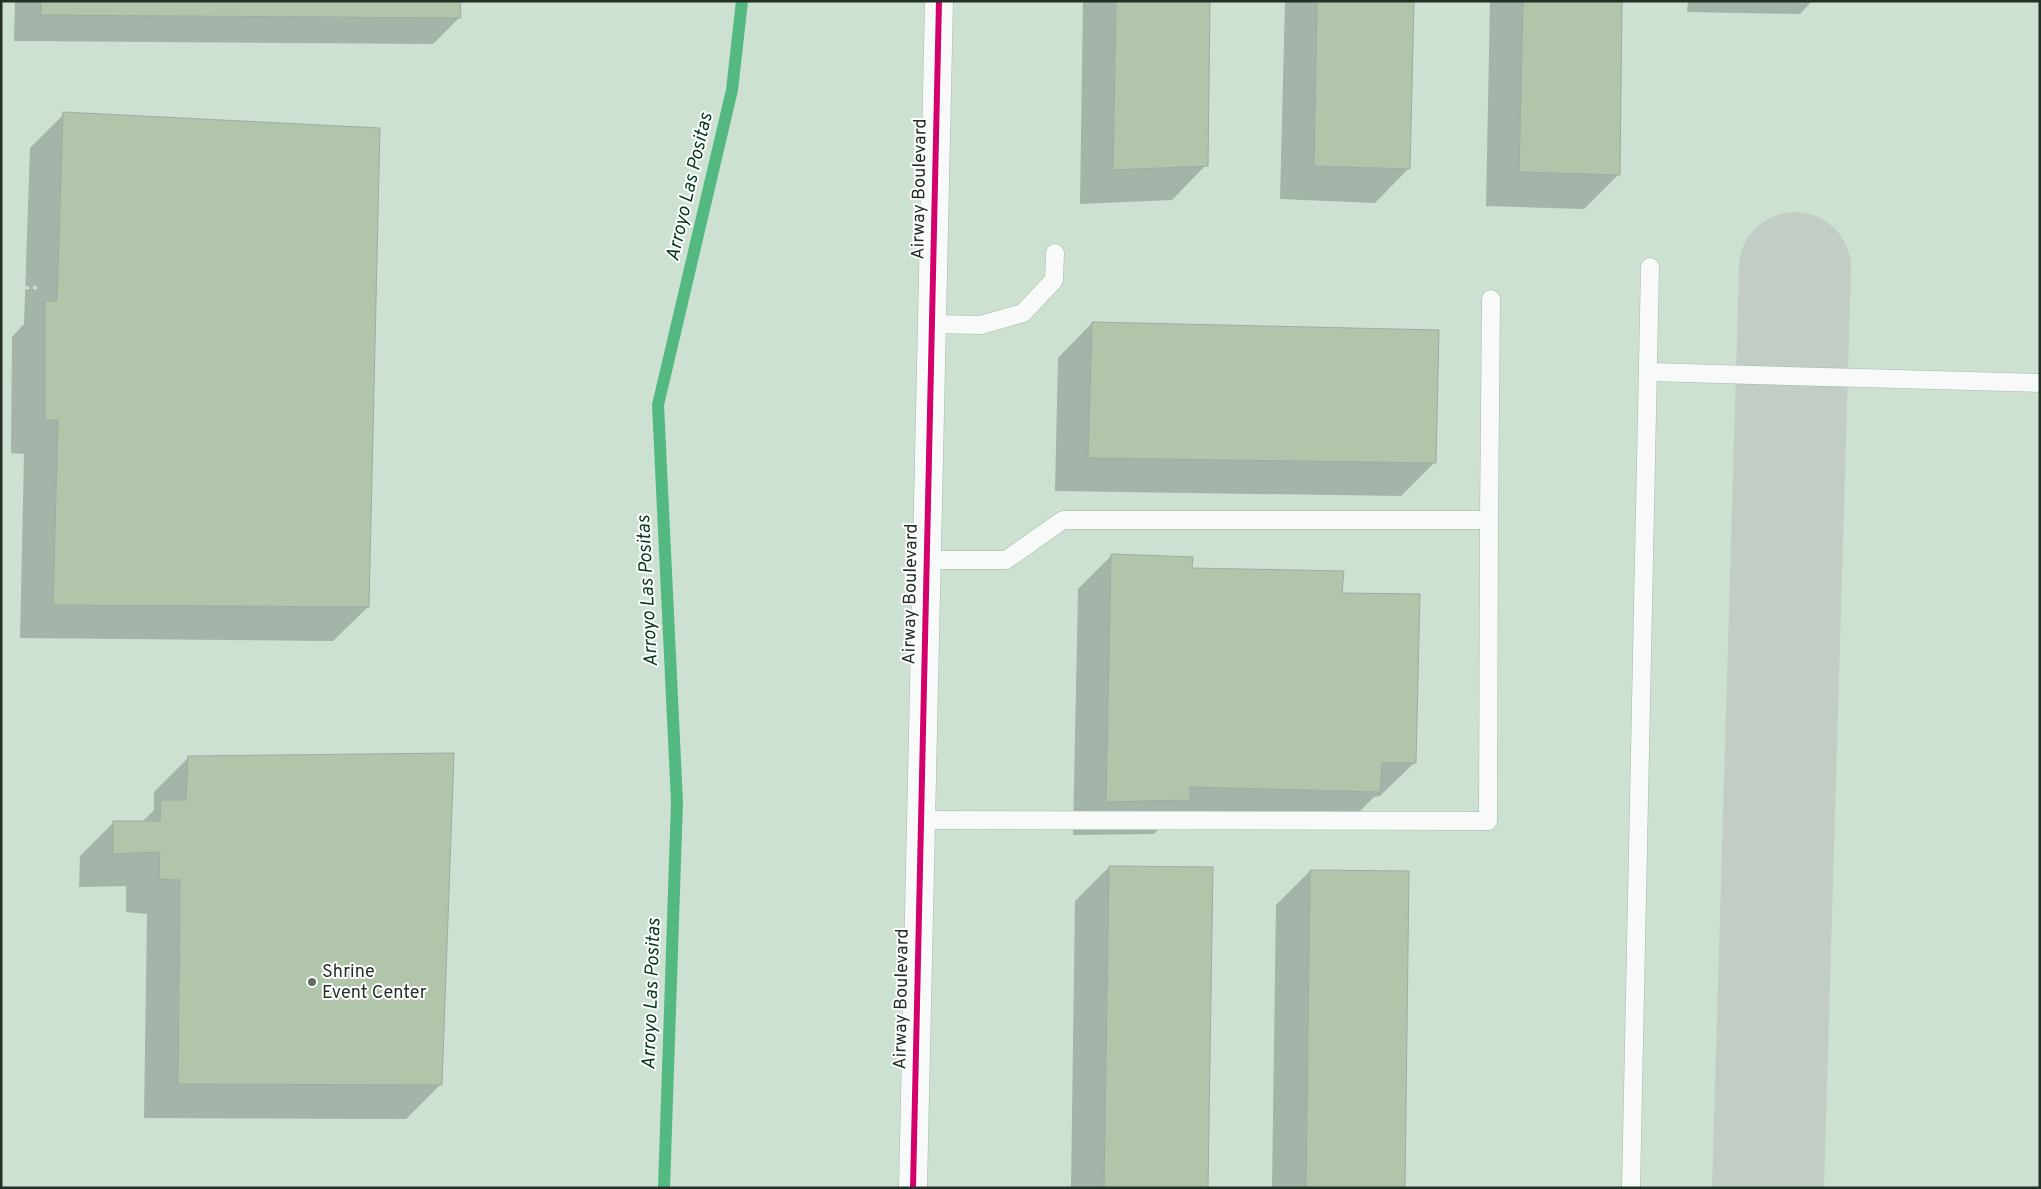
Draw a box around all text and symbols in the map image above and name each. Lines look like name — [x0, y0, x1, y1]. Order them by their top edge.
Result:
water label: Arroyo Las Positas — [661, 110, 719, 264]
street label: Airway Boulevard — [907, 118, 933, 260]
water label: Arroyo Las Positas — [632, 514, 664, 667]
street label: Airway Boulevard — [898, 523, 924, 665]
water label: Arroyo Las Positas — [637, 917, 667, 1070]
street label: Airway Boulevard — [889, 928, 915, 1070]
place label: Shrine Event Center — [322, 961, 427, 1005]
marker: Shrine Event Center — [306, 976, 318, 988]

